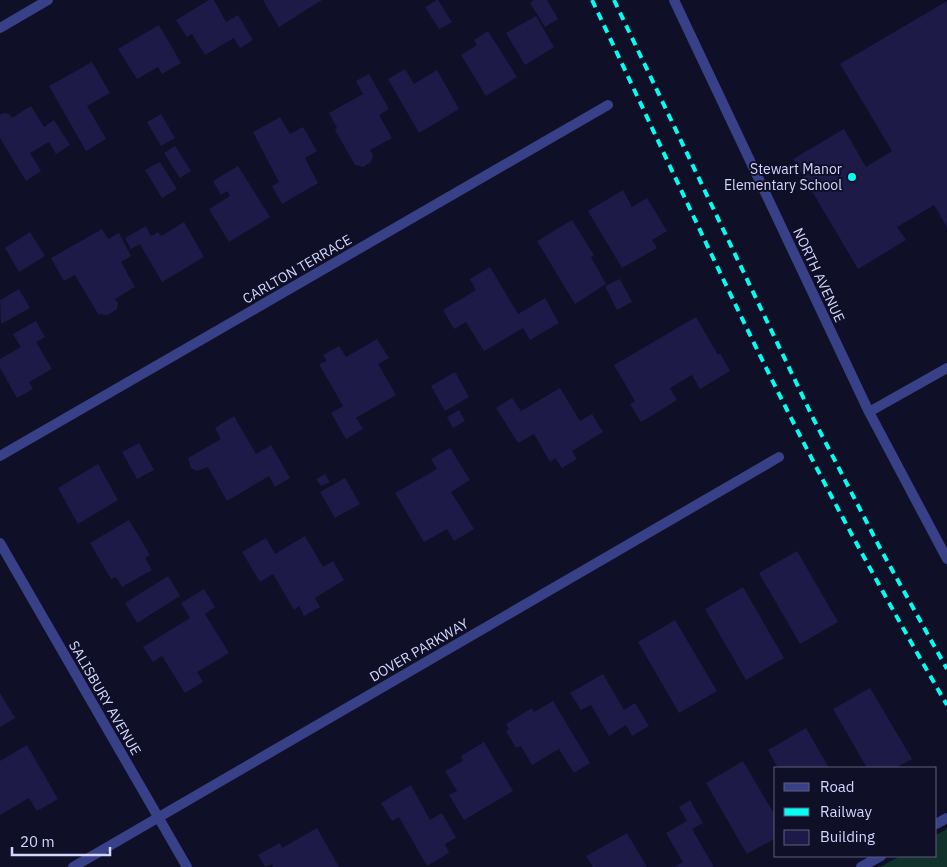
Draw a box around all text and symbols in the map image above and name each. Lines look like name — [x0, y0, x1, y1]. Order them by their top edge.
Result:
place label: Stewart Manor Elementary School — [724, 160, 842, 194]
marker: Stewart Manor Elementary School — [846, 171, 858, 183]
street label: NORTH AVENUE — [789, 225, 849, 325]
street label: CARLTON TERRACE — [239, 230, 355, 308]
street label: DOVER PARKWAY — [366, 614, 472, 686]
street label: SALISBURY AVENUE — [65, 638, 145, 758]
legend — [774, 767, 937, 857]
text: Road — [820, 777, 855, 796]
text: Railway — [820, 802, 873, 821]
scale bar — [12, 824, 110, 856]
text: Building — [820, 827, 875, 846]
text: 20 m — [20, 832, 55, 851]

